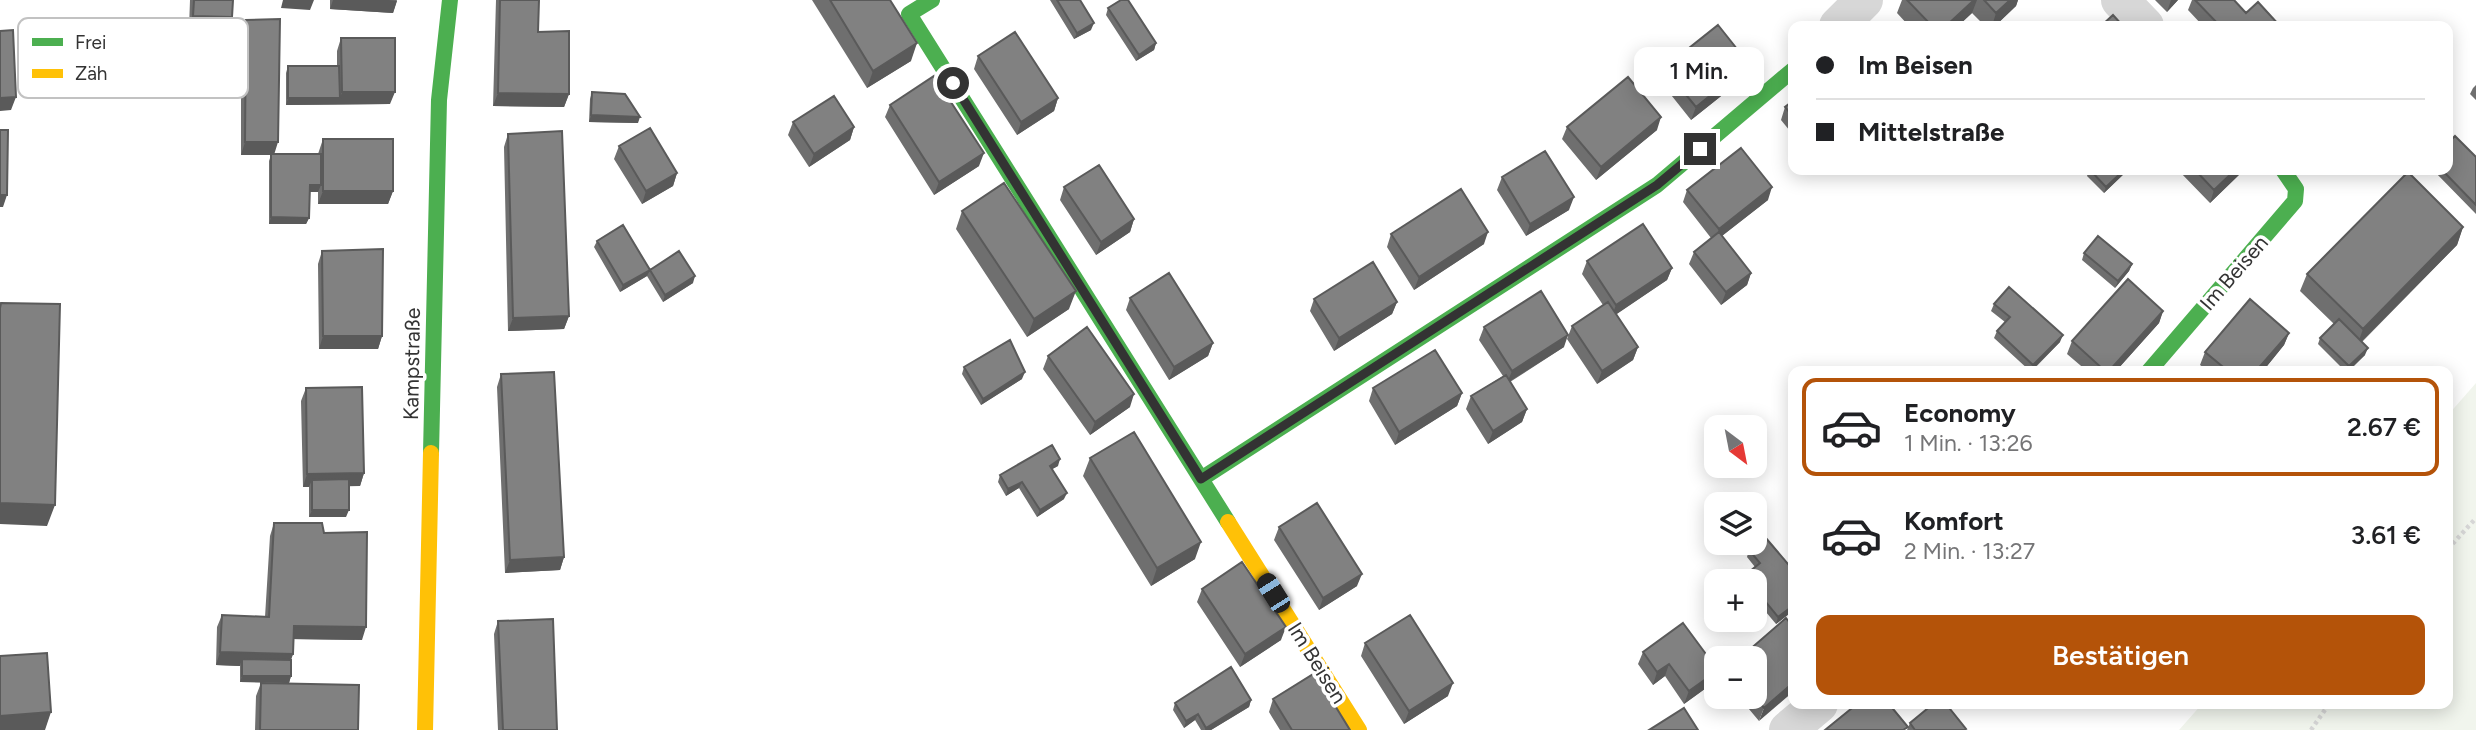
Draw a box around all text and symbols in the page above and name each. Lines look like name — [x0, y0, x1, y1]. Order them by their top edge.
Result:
legend — [18, 18, 248, 98]
text: Frei — [75, 31, 106, 54]
callout: 1 Min. — [1635, 47, 1765, 96]
text: Im Beisen — [1858, 49, 1973, 81]
text: 1 Min. — [1670, 57, 1728, 85]
text: Zäh — [75, 62, 107, 85]
route start — [937, 67, 969, 99]
text: Mittelstraße — [1858, 116, 2005, 148]
route end — [1684, 133, 1716, 165]
street label: Im Beisen — [2194, 230, 2273, 315]
street label: Kampstraße — [398, 308, 425, 420]
icon: car — [1820, 396, 1883, 459]
text: Economy — [1904, 397, 2016, 429]
text: 2.67 € — [2347, 411, 2421, 443]
north arrow — [1704, 415, 1768, 478]
map controls — [1704, 415, 1767, 709]
text: 1 Min. · 13:26 — [1904, 429, 2033, 457]
button: layers — [1704, 492, 1767, 555]
icon: car — [1820, 504, 1883, 567]
text: Komfort — [1904, 505, 2004, 537]
text: 3.61 € — [2351, 519, 2421, 551]
text: 2 Min. · 13:27 — [1904, 537, 2035, 565]
button: + — [1704, 569, 1767, 632]
car — [1253, 570, 1294, 616]
button: Bestätigen — [1816, 615, 2425, 695]
street label: Im Beisen — [1283, 618, 1352, 708]
button: − — [1704, 646, 1767, 709]

